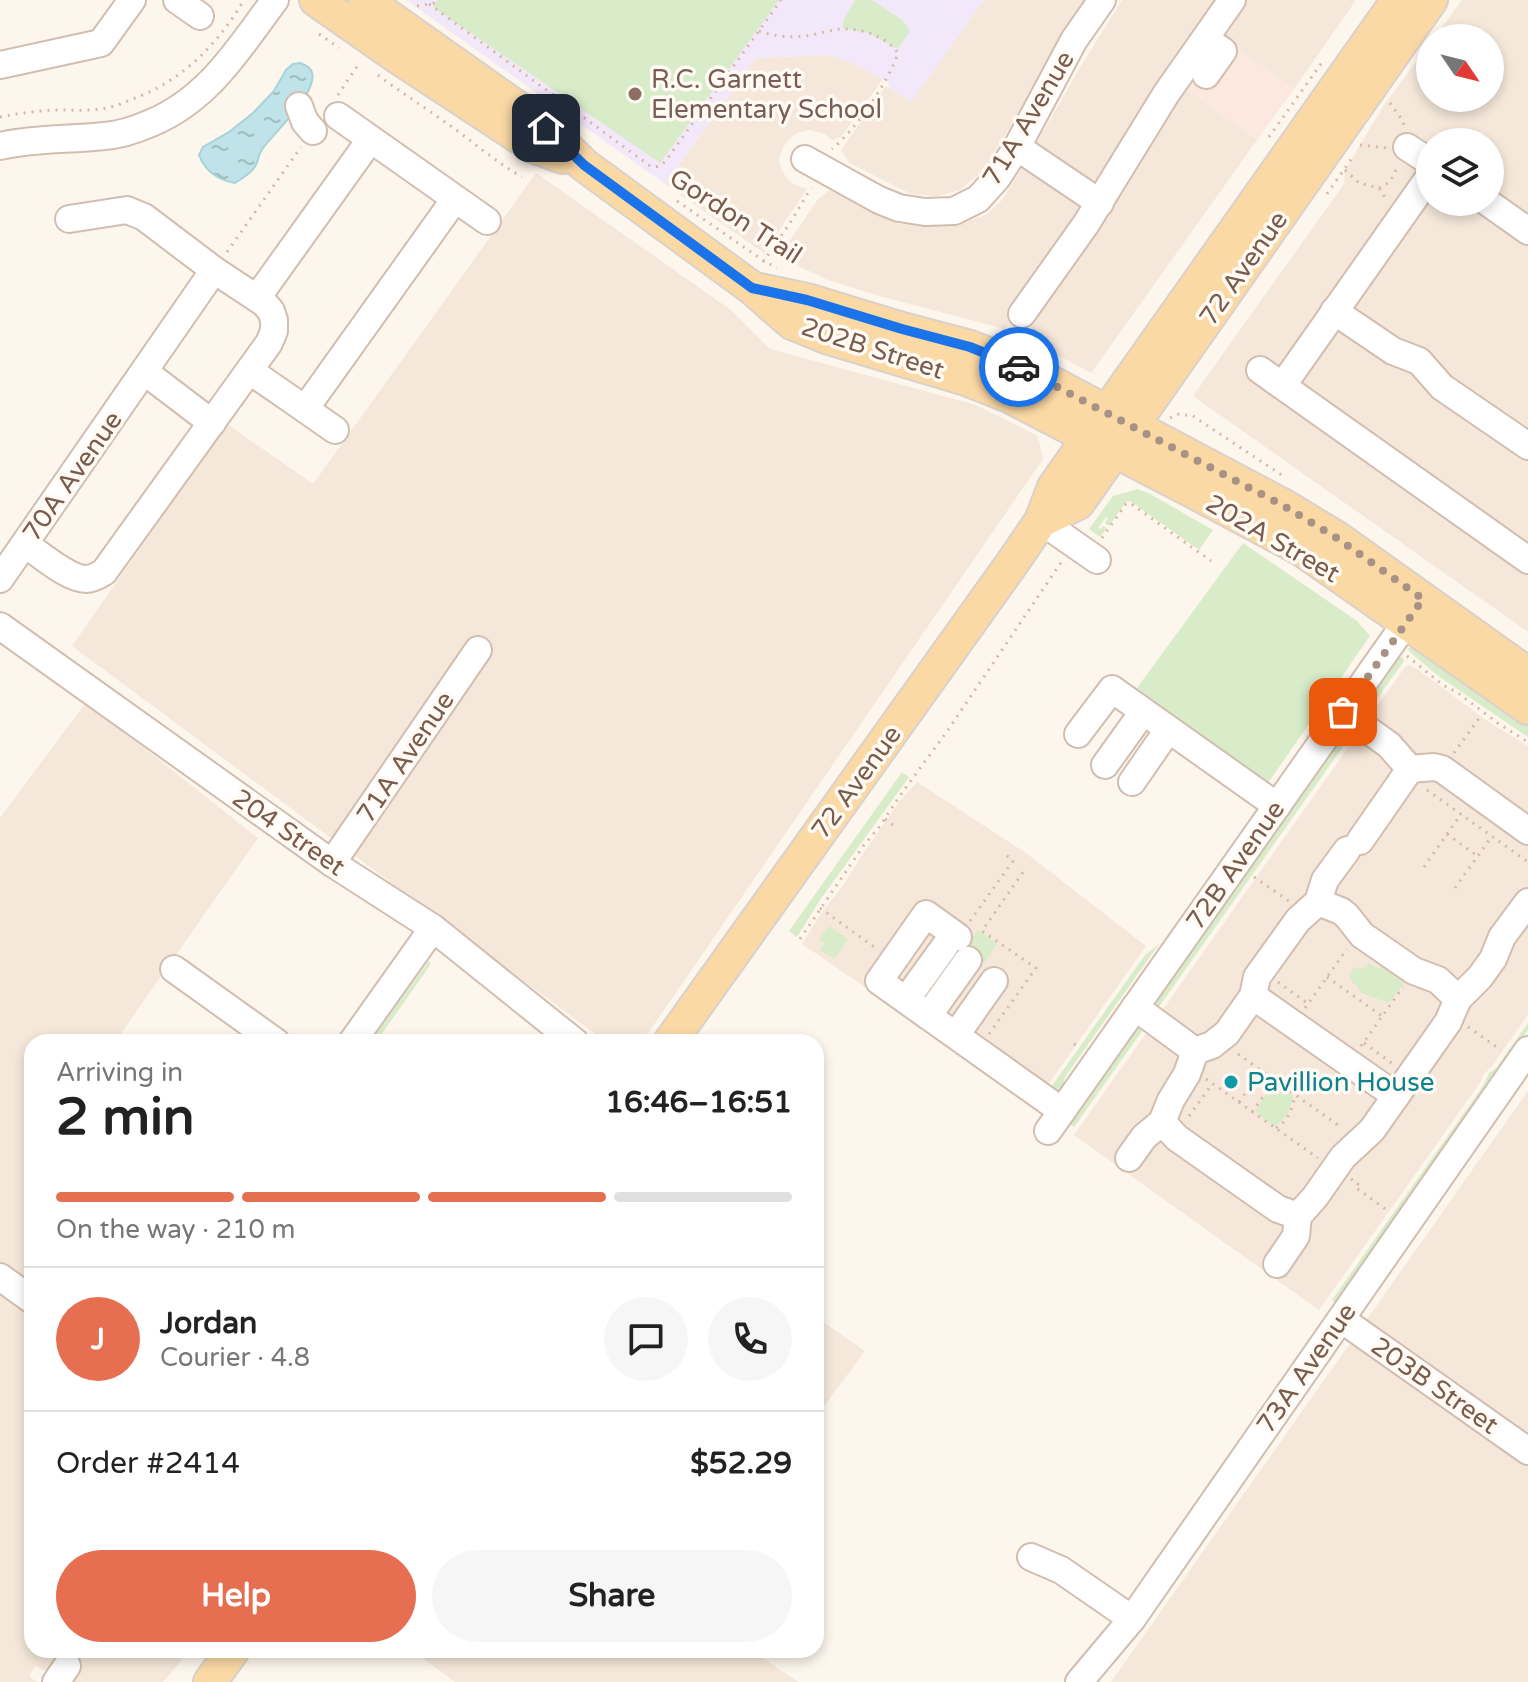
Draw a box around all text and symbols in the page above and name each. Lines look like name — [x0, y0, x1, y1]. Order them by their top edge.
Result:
north arrow — [1416, 24, 1504, 112]
map controls — [1416, 24, 1504, 216]
street label: 71A Avenue — [976, 45, 1081, 191]
place label: R.C. Garnett Elementary School — [651, 64, 882, 125]
marker: R.C. Garnett Elementary School — [626, 85, 644, 103]
pin — [512, 94, 580, 162]
icon: home — [524, 106, 568, 150]
button: layers — [1416, 128, 1504, 216]
street label: Gordon Trail — [664, 162, 808, 271]
street label: 72 Avenue — [1193, 205, 1294, 331]
street label: 202B Street — [798, 311, 948, 386]
courier — [979, 327, 1059, 407]
icon: car — [997, 345, 1041, 389]
street label: 70A Avenue — [16, 405, 129, 547]
street label: 202A Street — [1200, 488, 1345, 589]
pin — [1309, 678, 1377, 746]
street label: 71A Avenue — [350, 686, 461, 829]
icon: bag — [1321, 690, 1365, 734]
street label: 72 Avenue — [805, 720, 908, 845]
street label: 204 Street — [227, 782, 351, 882]
street label: 72B Avenue — [1180, 795, 1291, 936]
text: Arriving in — [56, 1057, 183, 1088]
place label: Pavillion House — [1247, 1067, 1434, 1098]
marker: Pavillion House — [1222, 1073, 1240, 1091]
text: 16:46–16:51 — [605, 1084, 792, 1121]
text: 2 min — [56, 1086, 195, 1149]
text: On the way · 210 m — [56, 1214, 295, 1245]
button: chat — [604, 1297, 688, 1381]
button: phone — [708, 1297, 792, 1381]
street label: 73A Avenue — [1250, 1297, 1363, 1439]
text: Jordan — [160, 1305, 257, 1342]
text: J — [91, 1321, 105, 1358]
street label: 203B Street — [1365, 1330, 1504, 1441]
text: Courier · 4.8 — [160, 1342, 310, 1373]
text: Order #2414 — [56, 1445, 240, 1482]
text: $52.29 — [690, 1445, 792, 1482]
button: Help — [56, 1550, 416, 1642]
button: Share — [432, 1550, 792, 1642]

